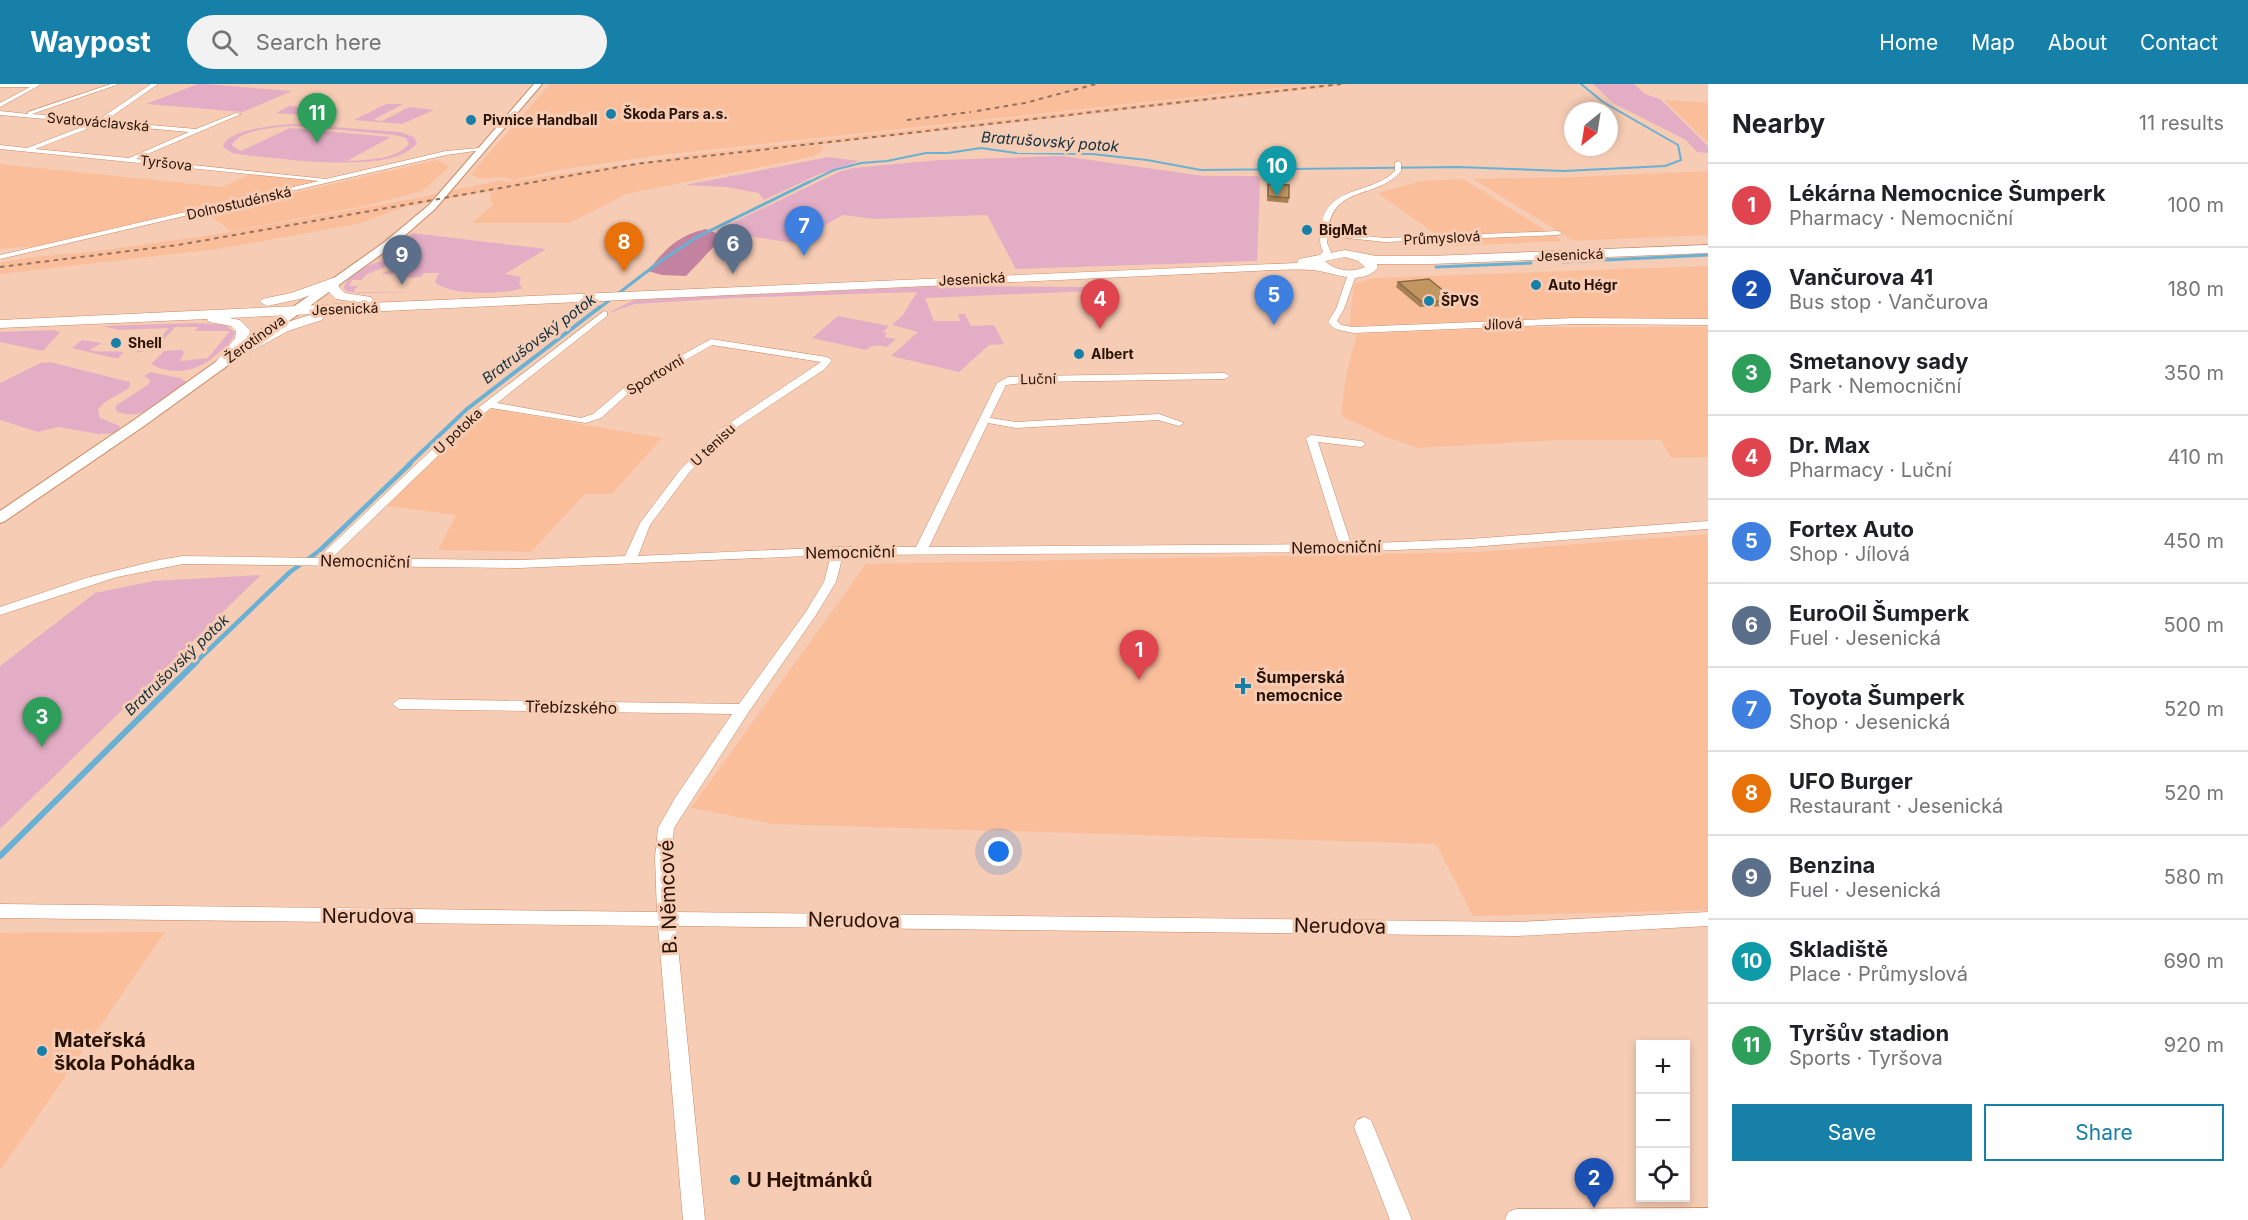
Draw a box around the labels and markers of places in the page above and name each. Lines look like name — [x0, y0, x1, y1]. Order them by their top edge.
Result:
pin: 11 — [298, 94, 336, 143]
place label: Škoda Pars a.s. — [623, 105, 728, 122]
marker: Škoda Pars a.s. — [604, 107, 618, 121]
place label: Pivnice Handball — [483, 111, 597, 128]
marker: Pivnice Handball — [464, 113, 478, 127]
pin: 10 — [1258, 147, 1296, 196]
pin: 7 — [784, 206, 824, 256]
place label: BigMat — [1319, 221, 1367, 238]
pin: 8 — [604, 222, 644, 272]
marker: BigMat — [1300, 223, 1314, 237]
pin: 6 — [714, 224, 752, 274]
pin: 9 — [382, 236, 422, 285]
pin: 5 — [1254, 276, 1294, 325]
place label: Auto Hégr — [1548, 276, 1618, 293]
marker: Auto Hégr — [1529, 278, 1543, 292]
pin: 4 — [1080, 280, 1120, 329]
place label: ŠPVS — [1441, 292, 1479, 309]
marker: ŠPVS — [1422, 294, 1436, 308]
place label: Shell — [128, 334, 162, 351]
marker: Shell — [109, 336, 123, 350]
place label: Albert — [1091, 345, 1134, 362]
marker: Albert — [1072, 347, 1086, 361]
pin: 1 — [1120, 630, 1158, 680]
place label: Šumperská nemocnice — [1256, 667, 1345, 705]
marker: Šumperská nemocnice — [1234, 677, 1252, 695]
pin: 3 — [22, 698, 62, 747]
place label: Mateřská škola Pohádka — [54, 1028, 195, 1075]
marker: Mateřská škola Pohádka — [35, 1044, 49, 1058]
pin: 2 — [1574, 1158, 1614, 1208]
place label: U Hejtmánků — [747, 1168, 872, 1192]
marker: U Hejtmánků — [728, 1173, 742, 1187]

